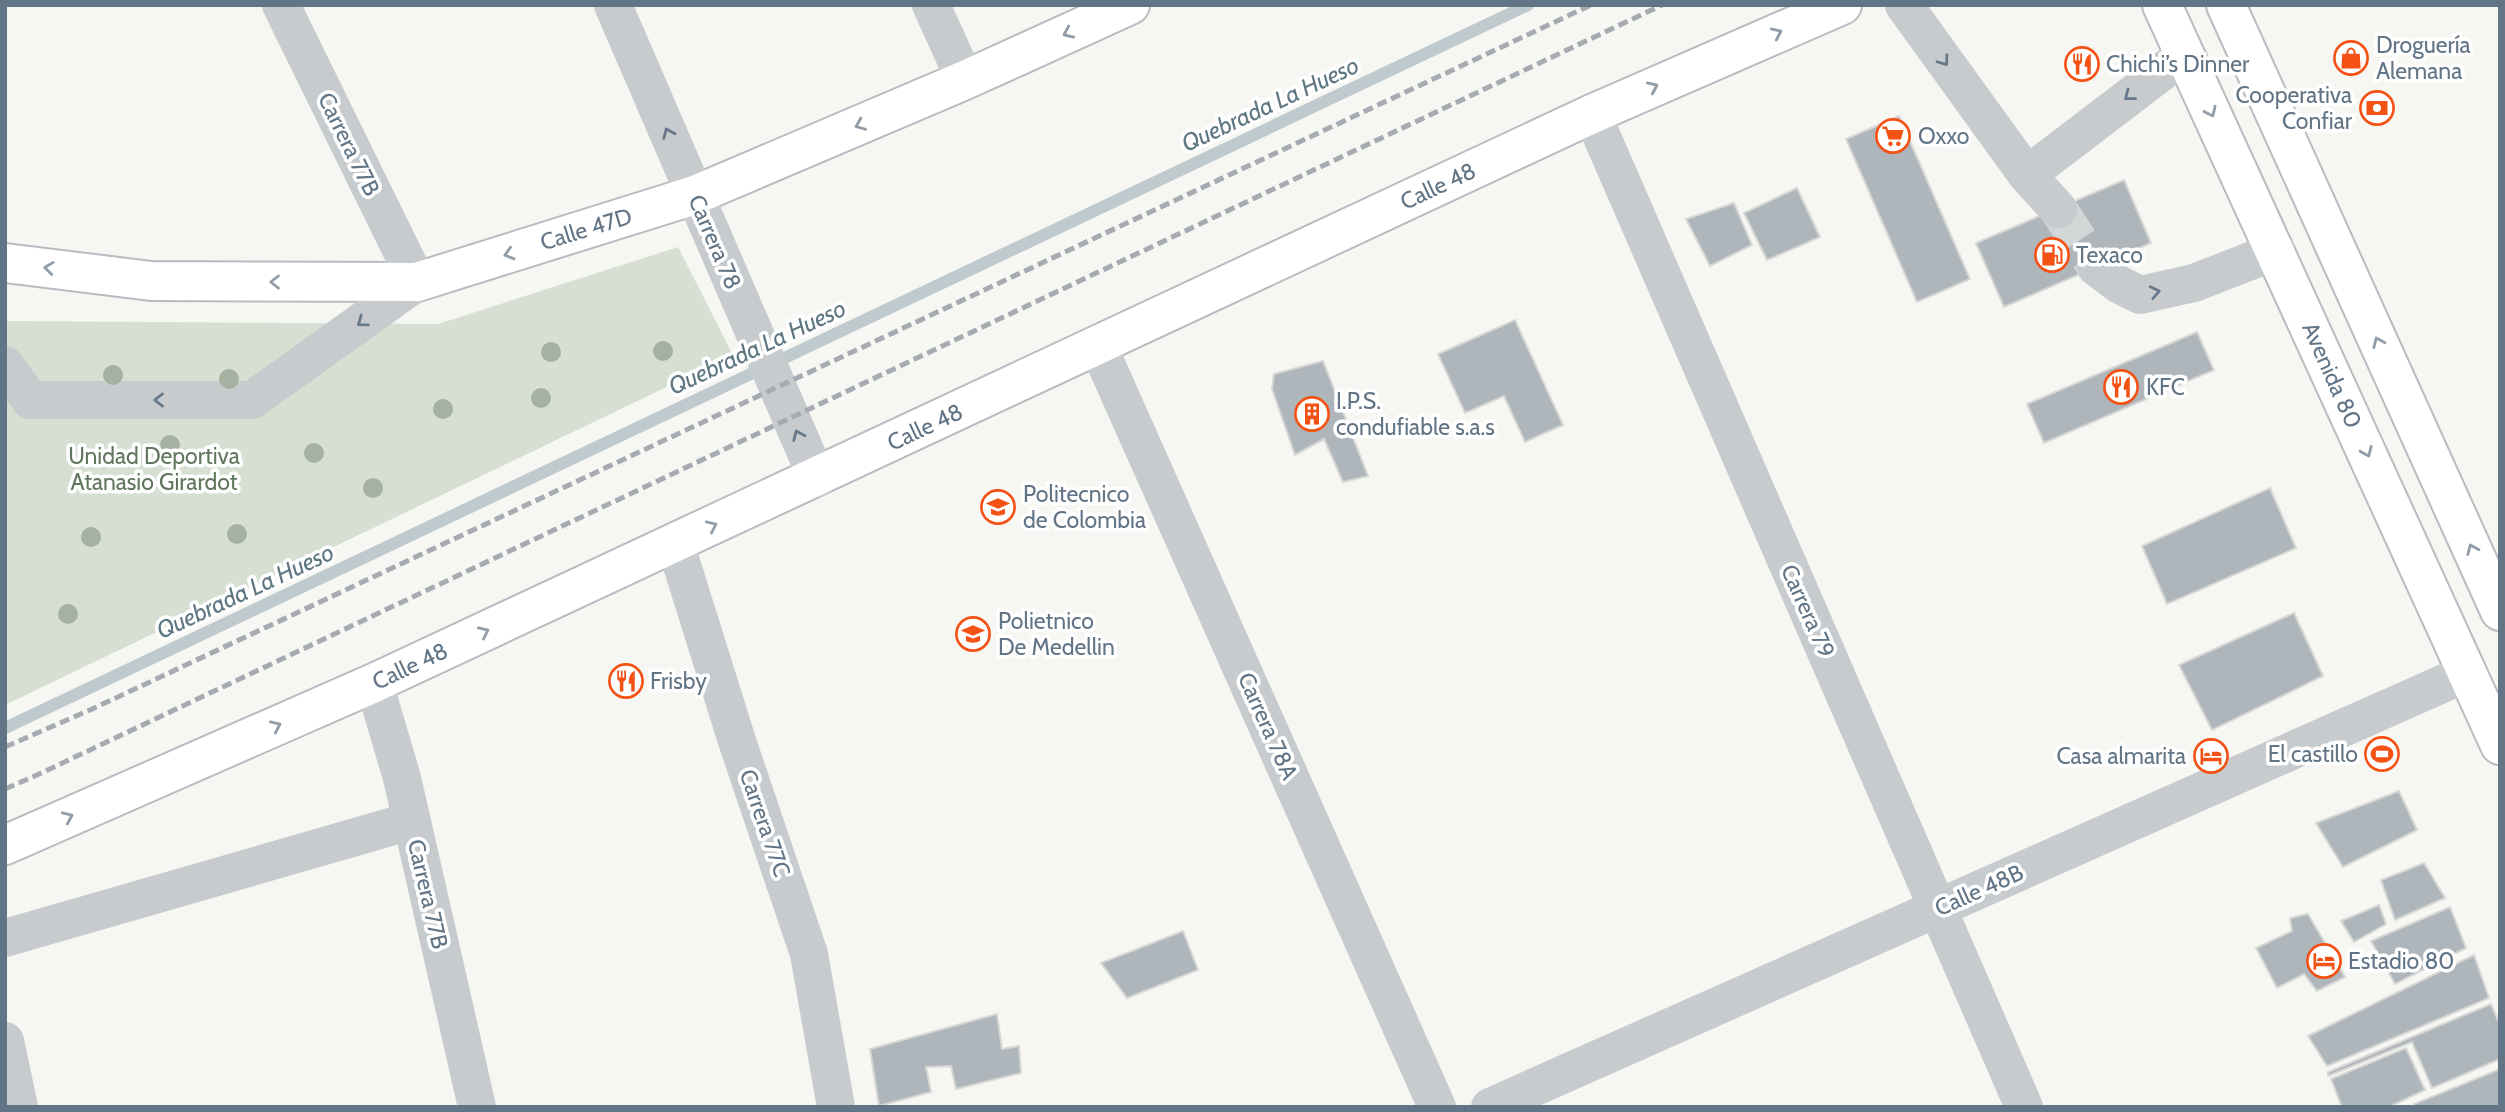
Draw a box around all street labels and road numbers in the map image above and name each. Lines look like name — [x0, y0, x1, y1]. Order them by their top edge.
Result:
street label: Carrera 77B — [312, 88, 386, 200]
street label: Calle 48 — [1396, 156, 1480, 216]
street label: Carrera 78 — [683, 190, 747, 294]
street label: Calle 47D — [537, 202, 635, 256]
street label: Avenida 80 — [2296, 318, 2368, 432]
street label: Calle 48 — [883, 397, 967, 457]
street label: Carrera 79 — [1775, 560, 1841, 662]
street label: Calle 48 — [368, 636, 452, 696]
street label: Carrera 78A — [1232, 668, 1304, 784]
street label: Carrera 77C — [734, 766, 796, 880]
street label: Carrera 77B — [402, 837, 454, 952]
street label: Calle 48B — [1930, 858, 2028, 922]

